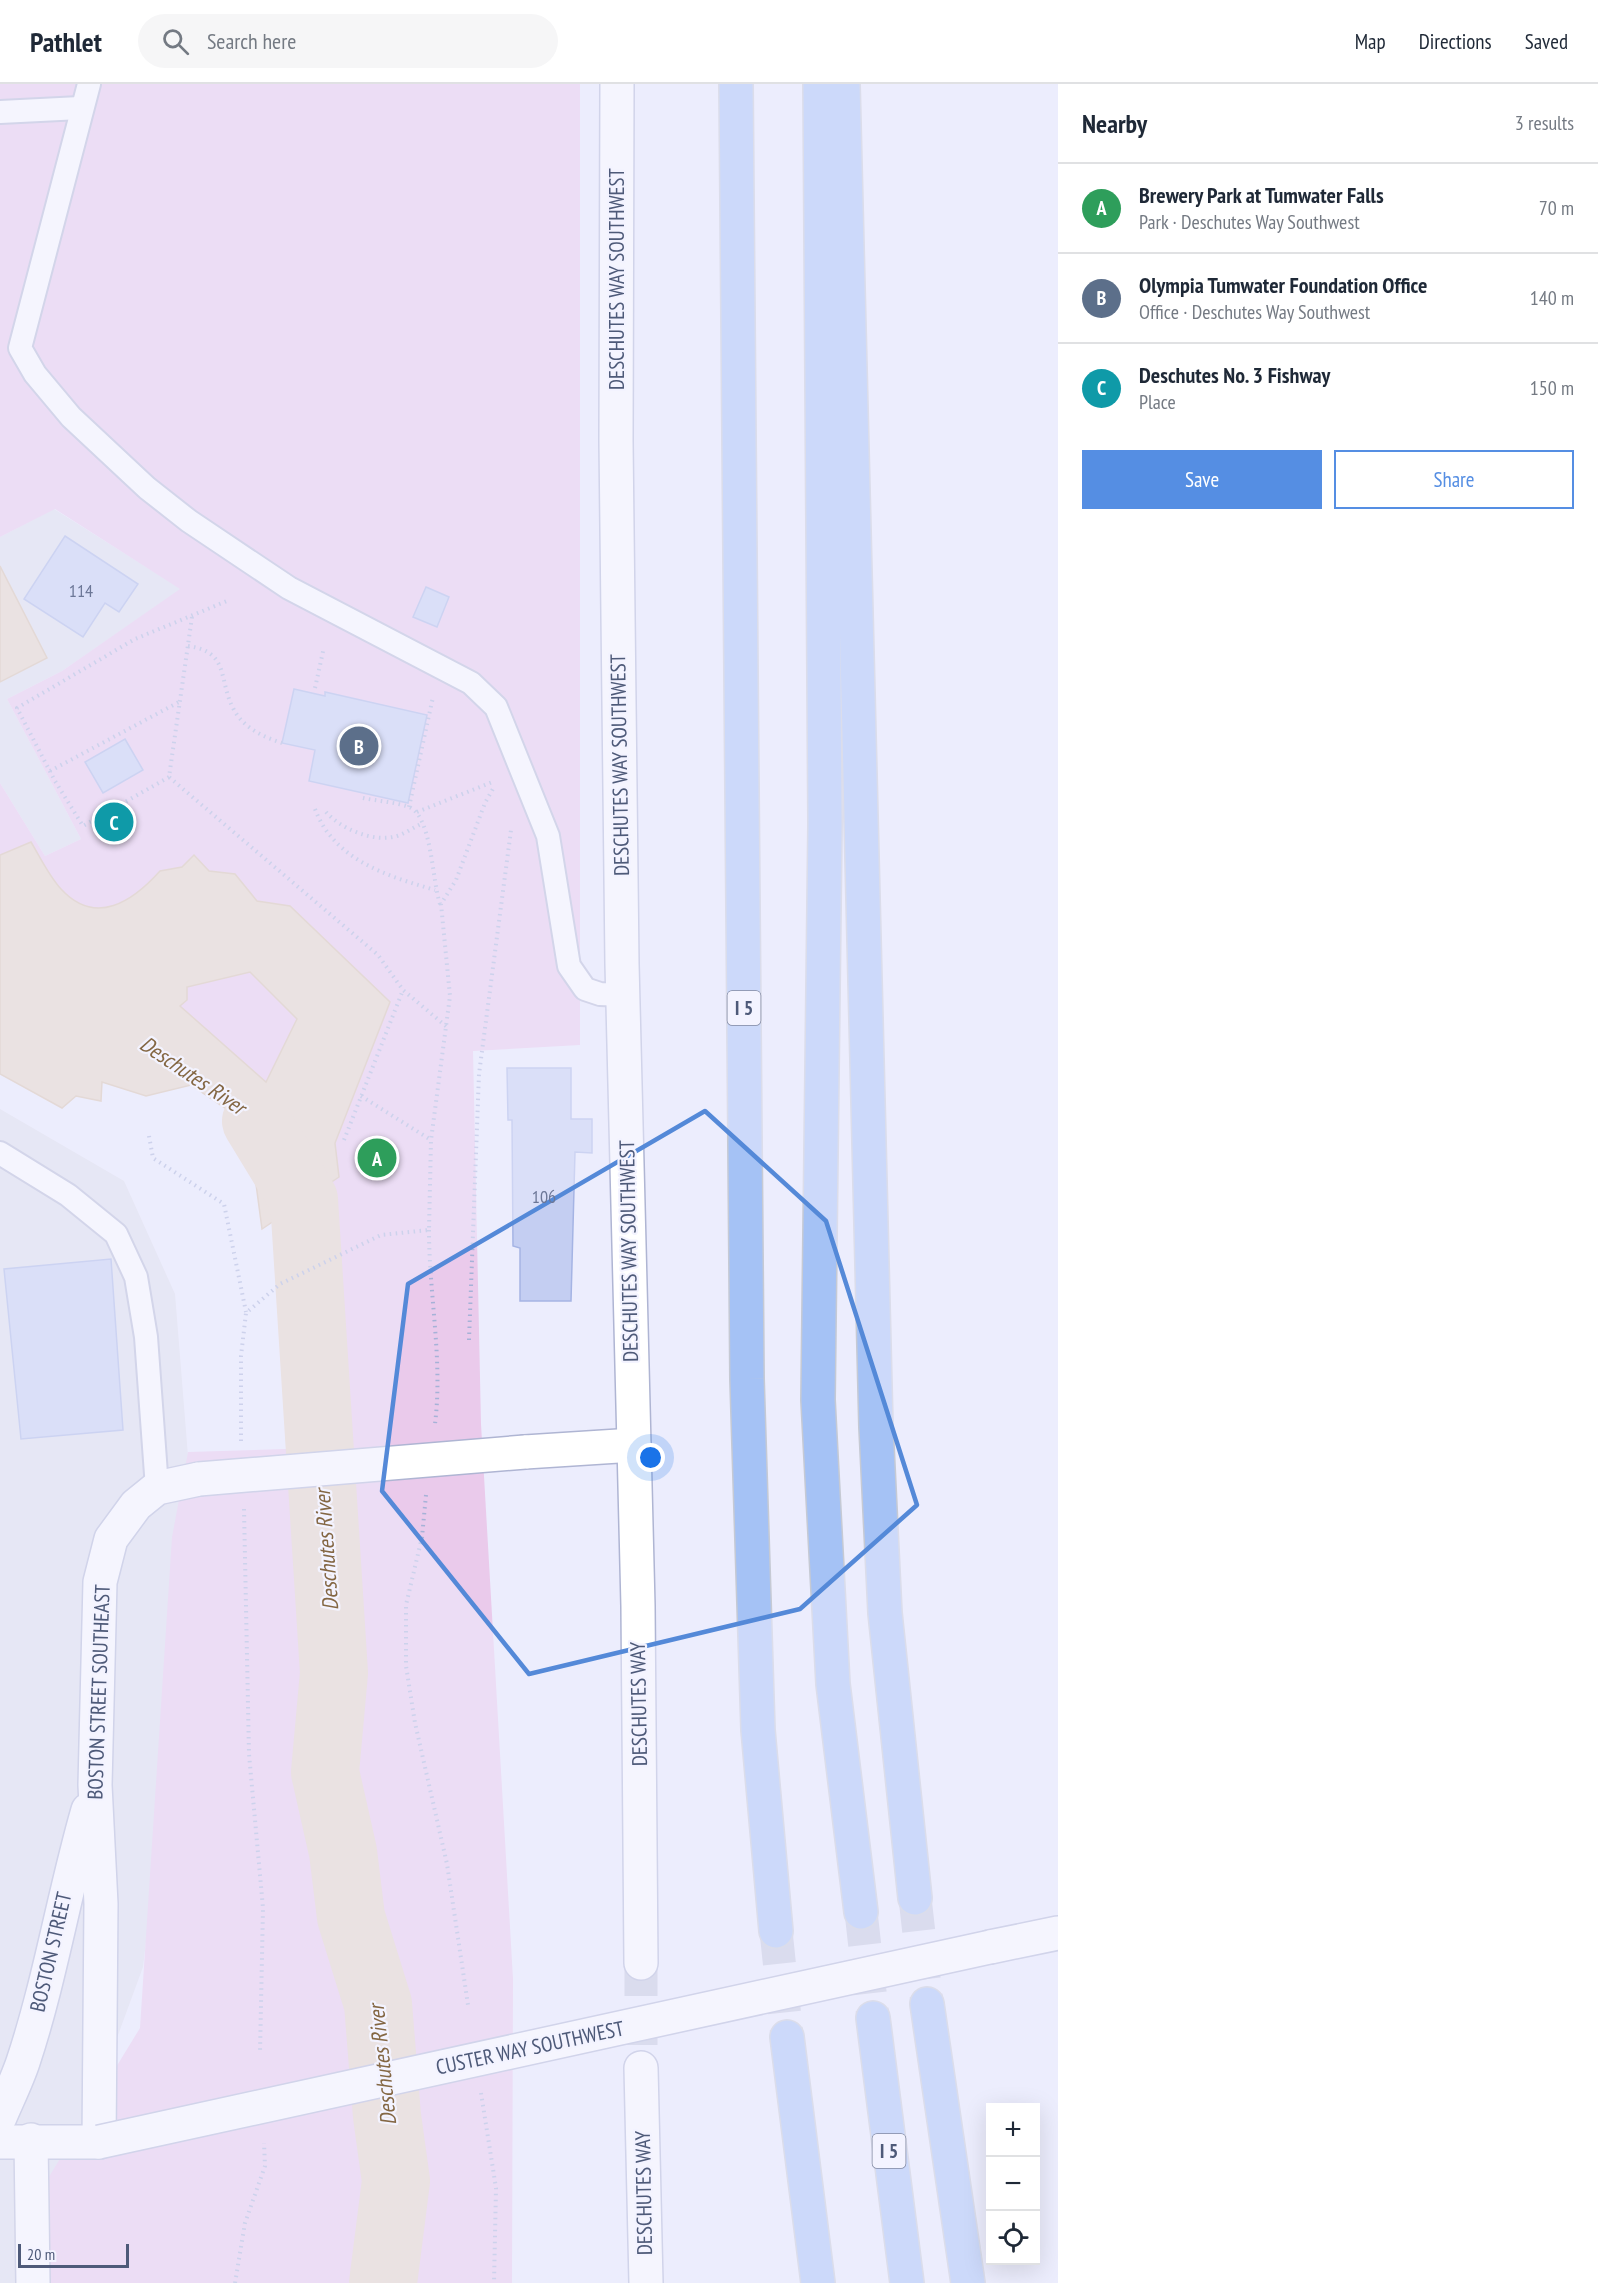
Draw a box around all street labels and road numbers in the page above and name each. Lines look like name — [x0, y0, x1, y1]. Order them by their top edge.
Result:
street label: DESCHUTES WAY SOUTHWEST — [603, 167, 630, 390]
street label: DESCHUTES WAY SOUTHWEST — [604, 653, 635, 876]
road number: I 5 — [728, 991, 760, 1025]
street label: DESCHUTES WAY SOUTHWEST — [613, 1139, 644, 1362]
street label: BOSTON STREET SOUTHEAST — [81, 1583, 116, 1800]
street label: DESCHUTES WAY — [624, 1641, 653, 1766]
street label: BOSTON STREET — [24, 1889, 78, 2014]
street label: CUSTER WAY SOUTHWEST — [433, 2014, 627, 2081]
street label: DESCHUTES WAY — [629, 2130, 658, 2255]
road number: I 5 — [872, 2134, 906, 2168]

